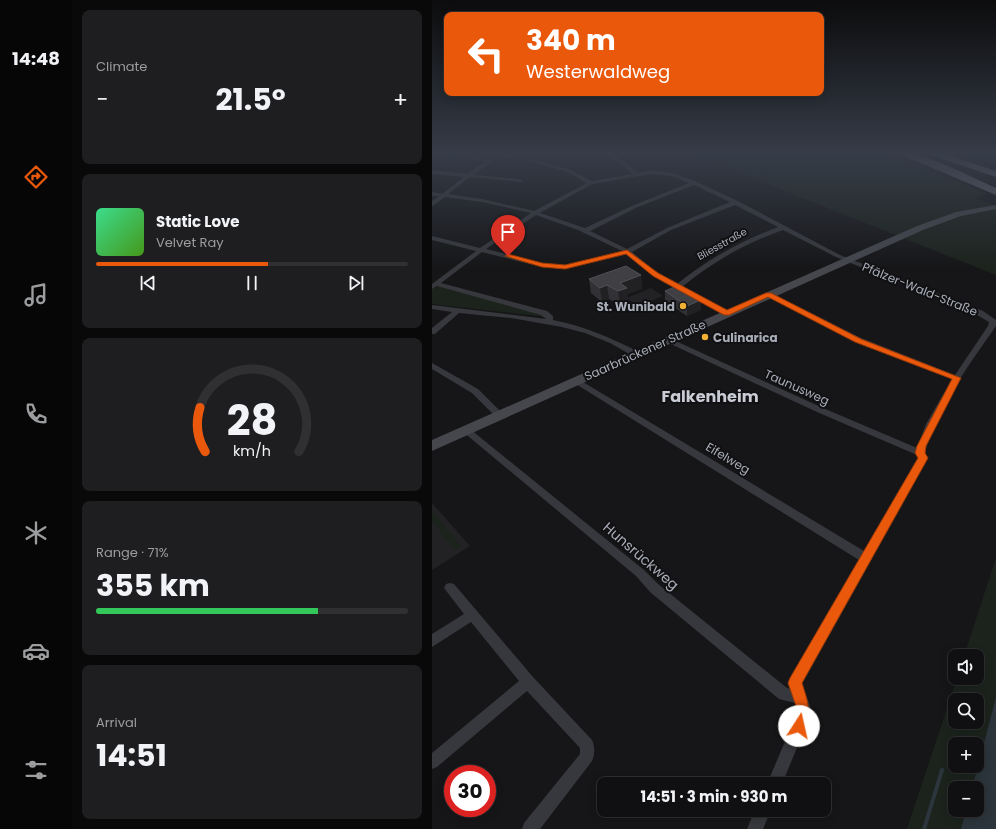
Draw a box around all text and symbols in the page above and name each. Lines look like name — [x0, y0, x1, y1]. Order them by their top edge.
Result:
text: 340 m — [526, 21, 616, 60]
icon: left — [460, 28, 512, 80]
text: 14:48 — [12, 46, 60, 71]
text: Climate — [96, 57, 147, 76]
text: Westerwaldweg — [526, 59, 670, 84]
text: 21.5° — [215, 78, 286, 121]
text: − — [96, 84, 108, 115]
text: + — [393, 84, 408, 115]
icon: directions — [22, 163, 50, 191]
text: Static Love — [156, 211, 240, 232]
pin — [491, 215, 525, 256]
icon: arrive — [497, 221, 519, 243]
street label: Bliesstraße — [694, 224, 750, 264]
text: Velvet Ray — [156, 233, 224, 252]
street label: Pfälzer-Wald-Straße — [860, 258, 980, 320]
icon: previous — [137, 272, 159, 294]
icon: pause — [241, 272, 263, 294]
icon: next — [345, 272, 367, 294]
icon: music — [22, 281, 50, 309]
place label: St. Wunibald — [596, 298, 675, 315]
marker: St. Wunibald — [678, 301, 688, 311]
street label: Saarbrückener Straße — [582, 316, 708, 384]
place label: Culinarica — [713, 329, 778, 346]
marker: Culinarica — [700, 332, 710, 342]
street label: Taunusweg — [762, 365, 832, 409]
district label: Falkenheim — [661, 385, 759, 408]
text: 28 — [227, 391, 277, 450]
icon: phone — [22, 400, 50, 428]
street label: Eifelweg — [703, 438, 753, 478]
text: km/h — [233, 441, 271, 461]
street label: Hunsrückweg — [599, 517, 683, 595]
icon: climate — [22, 519, 50, 547]
text: Range · 71% — [96, 543, 169, 562]
text: 355 km — [96, 564, 210, 607]
icon: car — [22, 637, 50, 665]
map controls — [948, 649, 984, 817]
button: sound — [948, 649, 984, 685]
button: search — [948, 693, 984, 729]
position arrow — [778, 705, 820, 747]
text: Arrival — [96, 713, 137, 732]
text: 14:51 — [96, 734, 167, 777]
button: + — [948, 737, 984, 773]
icon: filters — [22, 756, 50, 784]
speed limit sign: 30 — [444, 765, 496, 817]
button: − — [948, 781, 984, 817]
text: 14:51 · 3 min · 930 m — [641, 786, 787, 807]

